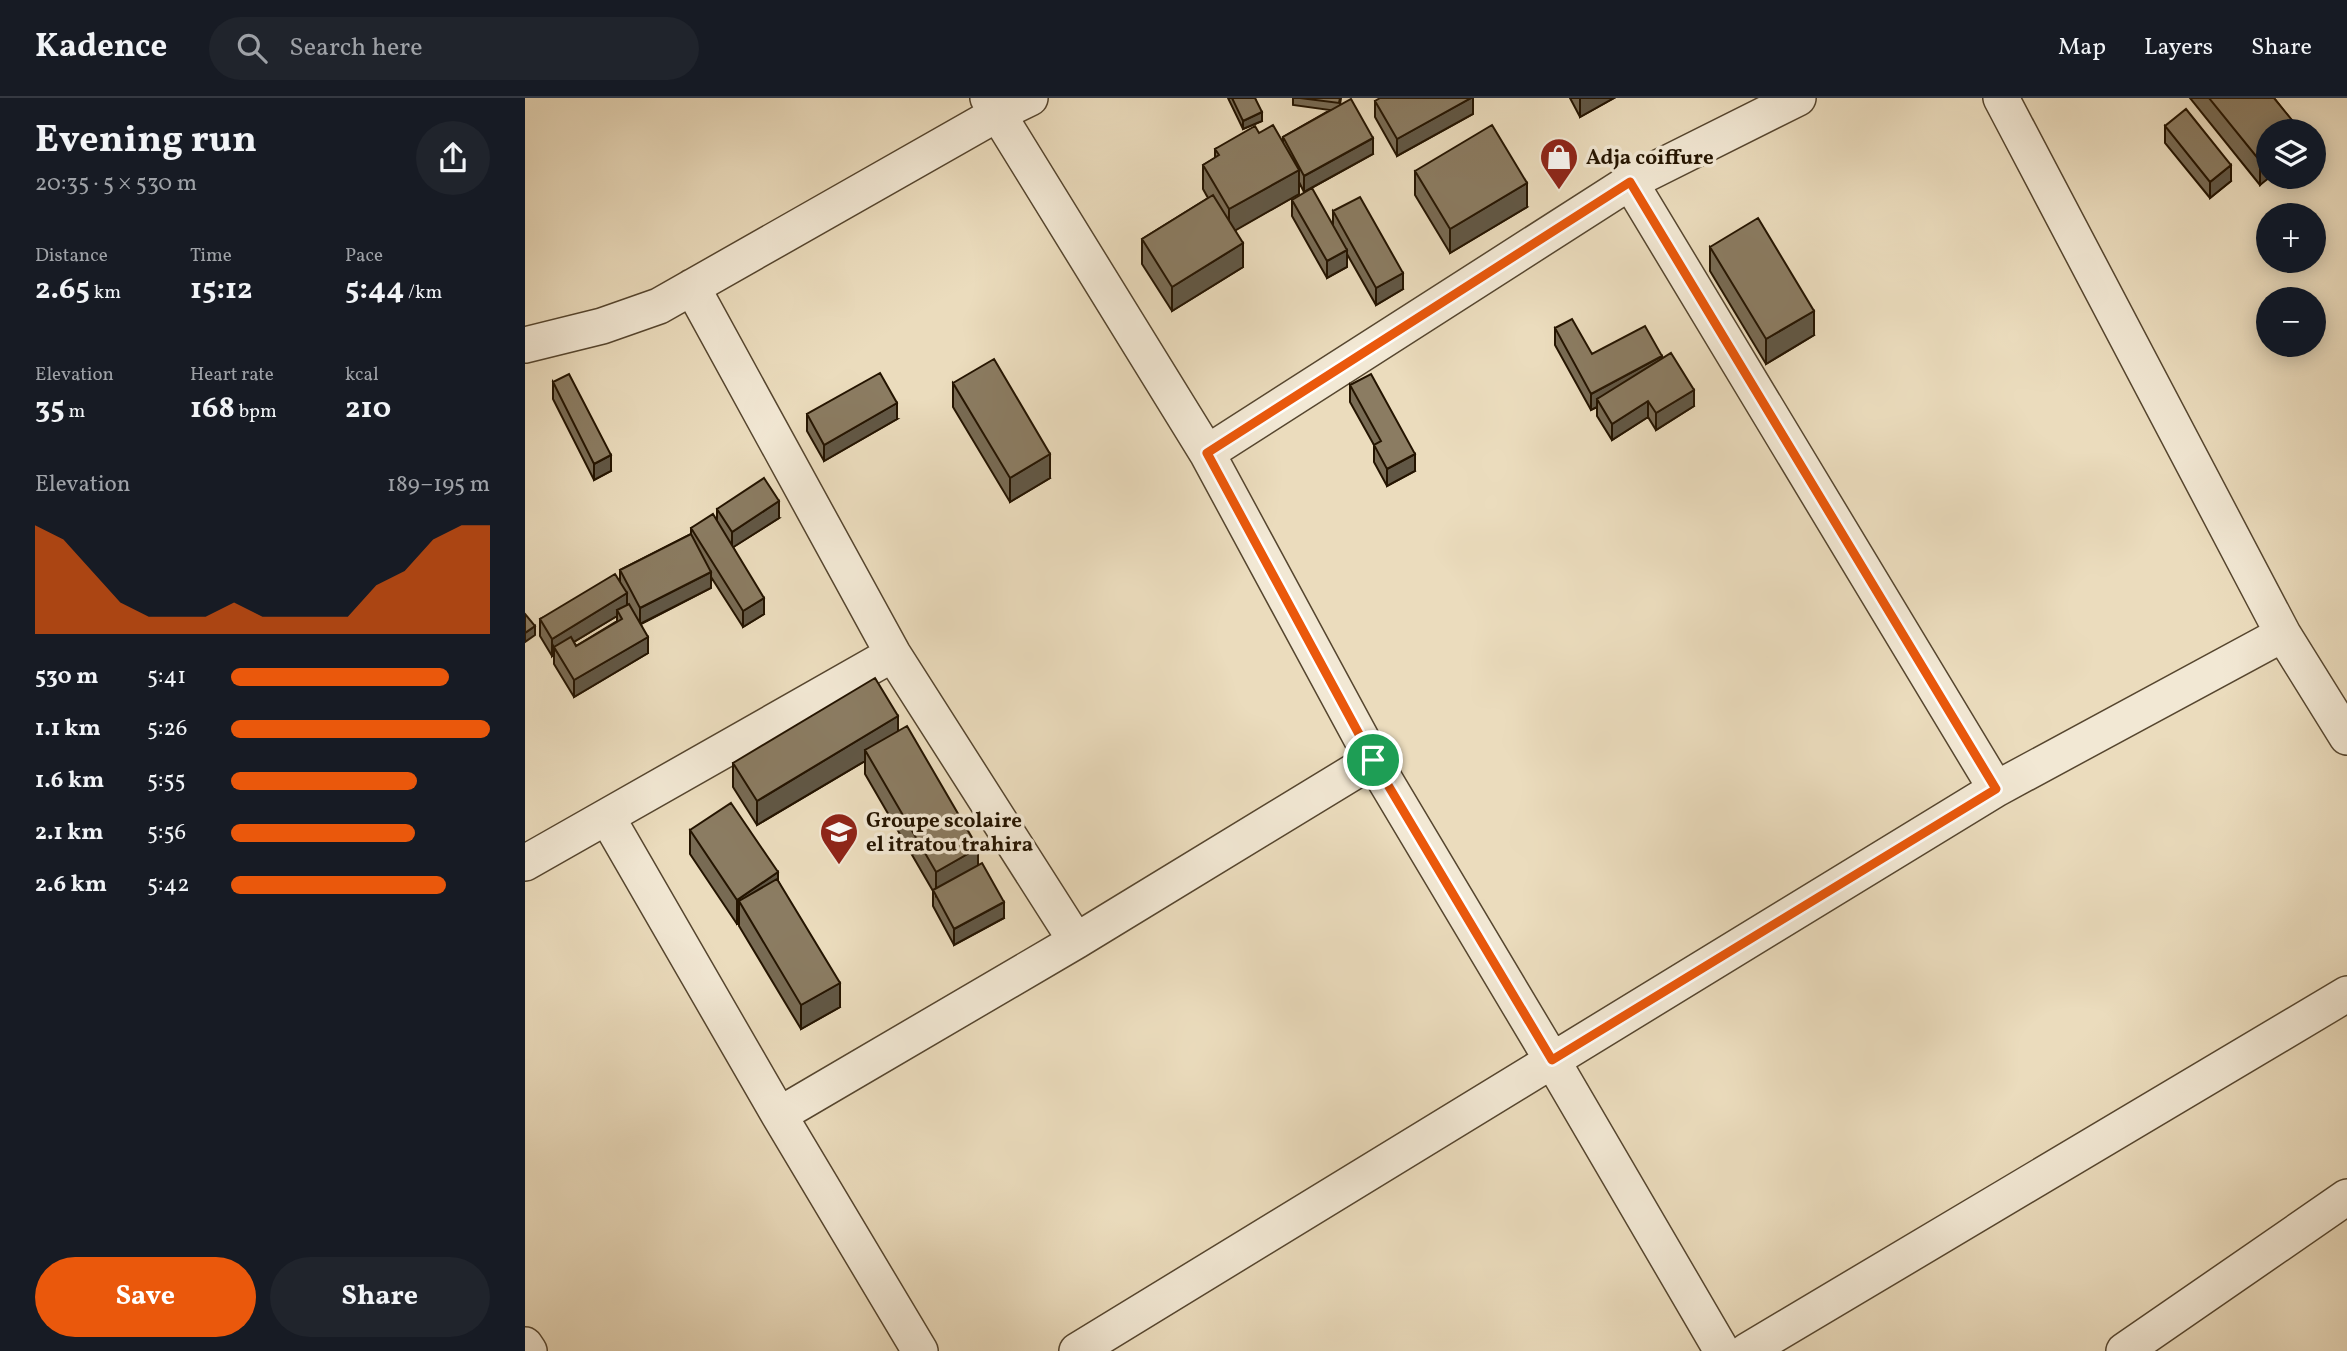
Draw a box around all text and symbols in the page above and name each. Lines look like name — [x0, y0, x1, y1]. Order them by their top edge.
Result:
search box — [209, 17, 699, 80]
text: Kadence — [35, 25, 167, 71]
icon: search — [233, 29, 271, 67]
text: Search here — [289, 30, 423, 66]
text: Map — [2058, 31, 2106, 65]
text: Layers — [2144, 31, 2213, 65]
text: Share — [2251, 31, 2312, 65]
text: Evening run — [35, 115, 257, 168]
map controls — [2256, 119, 2326, 357]
button: layers — [2256, 119, 2326, 189]
button: share — [416, 121, 490, 195]
shop icon: Adja coiffure — [1538, 136, 1580, 191]
place label: Adja coiffure — [1586, 144, 1714, 173]
text: 20:35 · 5 × 530 m — [35, 168, 197, 200]
button: + — [2256, 203, 2326, 273]
text: Distance — [35, 243, 108, 269]
text: Time — [190, 243, 232, 269]
text: Pace — [345, 243, 383, 269]
text: 2.65 — [35, 269, 90, 311]
text: 15:12 — [190, 269, 253, 311]
text: 5:44 — [345, 269, 404, 311]
text: km — [90, 280, 121, 306]
text: /km — [404, 280, 442, 306]
button: − — [2256, 287, 2326, 357]
text: Elevation — [35, 362, 114, 388]
text: Heart rate — [190, 362, 274, 388]
text: kcal — [345, 362, 379, 388]
text: 35 — [35, 388, 65, 430]
text: 168 — [190, 388, 235, 430]
text: 210 — [345, 388, 391, 430]
text: m — [65, 399, 85, 425]
text: bpm — [235, 399, 277, 425]
text: Elevation — [35, 469, 131, 501]
text: 189–195 m — [387, 469, 490, 501]
text: 530 m — [35, 661, 98, 693]
text: 5:41 — [147, 661, 186, 693]
text: 1.1 km — [35, 713, 101, 745]
text: 5:26 — [147, 713, 187, 745]
pin — [1343, 730, 1403, 790]
icon: arrive — [1354, 741, 1392, 779]
text: 1.6 km — [35, 765, 104, 797]
text: 5:55 — [147, 765, 186, 797]
place label: Groupe scolaire el itratou trahira — [866, 807, 1033, 860]
school or university icon: Groupe scolaire el itratou trahira — [818, 811, 860, 866]
text: 2.1 km — [35, 817, 104, 849]
text: 5:56 — [147, 817, 186, 849]
text: 2.6 km — [35, 869, 107, 901]
text: 5:42 — [147, 869, 190, 901]
button: Save — [35, 1257, 256, 1337]
button: Share — [270, 1257, 490, 1337]

